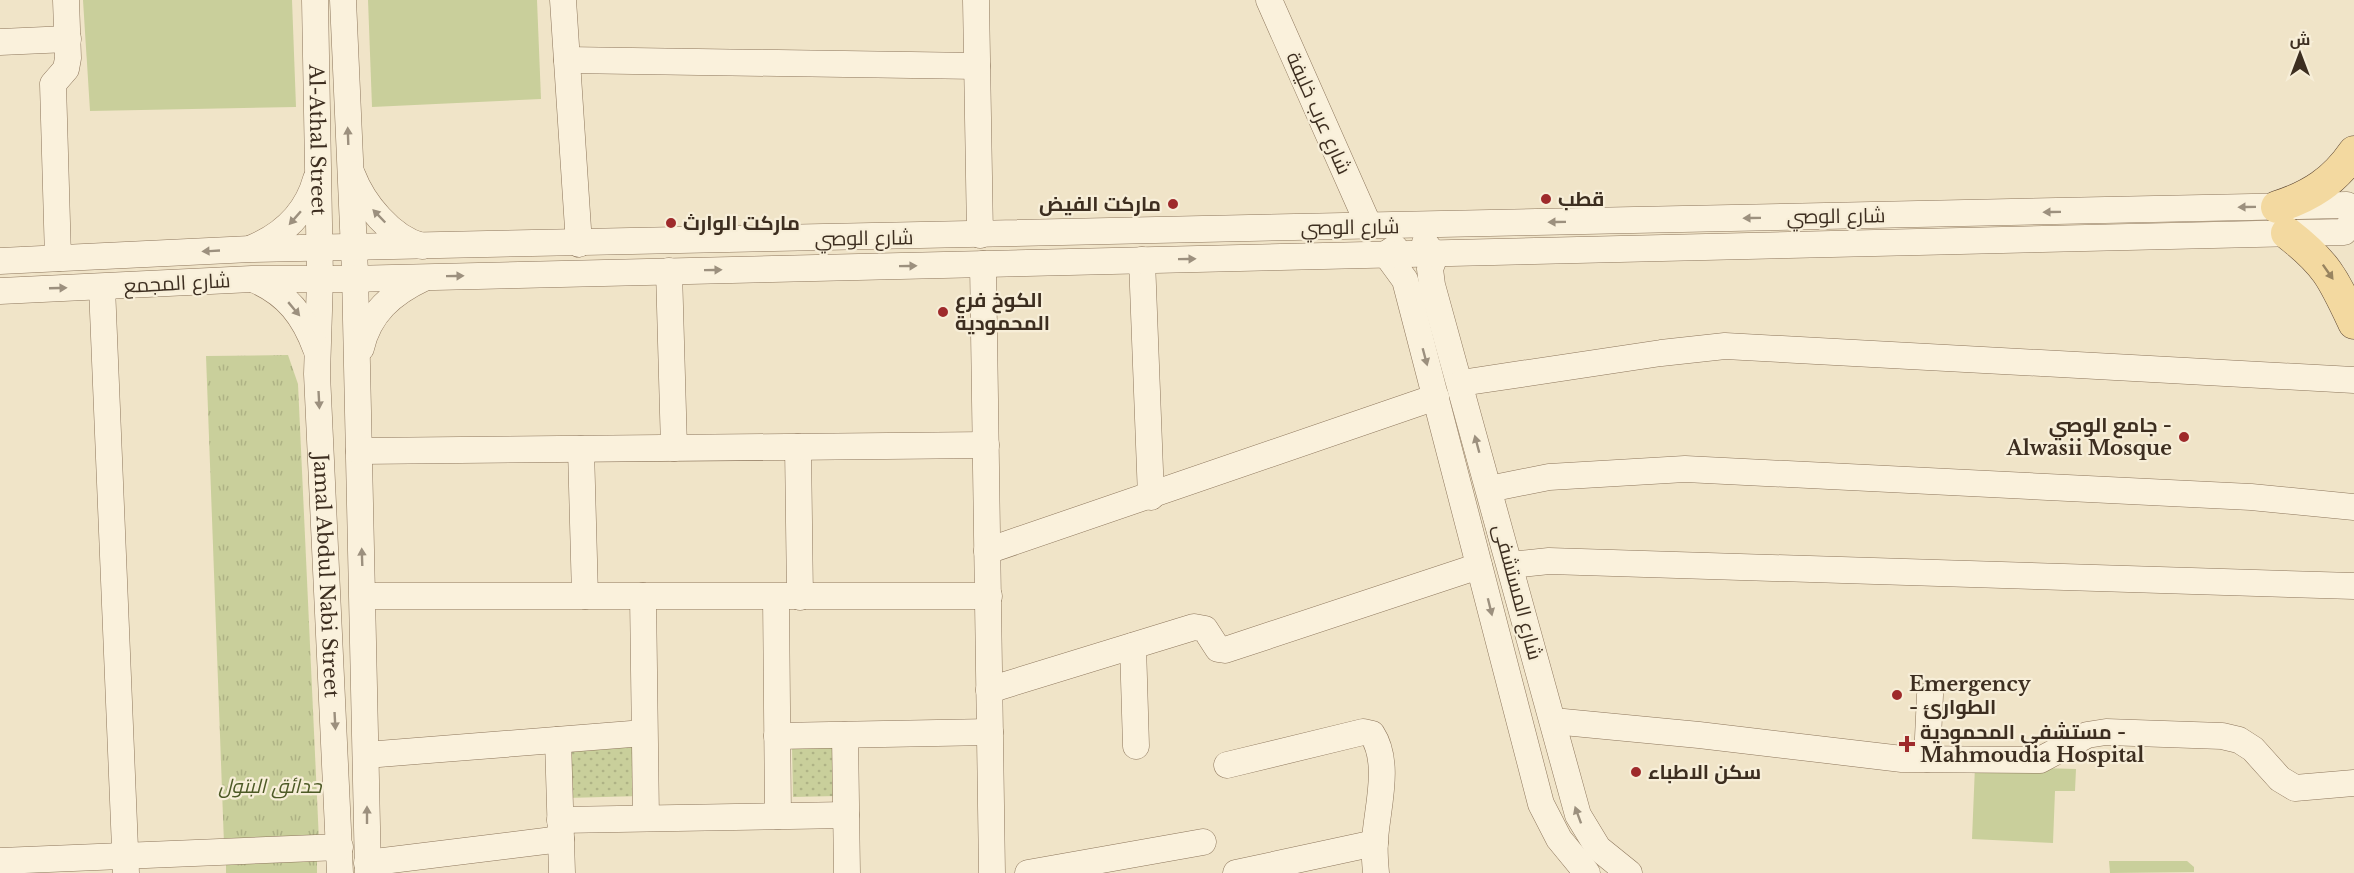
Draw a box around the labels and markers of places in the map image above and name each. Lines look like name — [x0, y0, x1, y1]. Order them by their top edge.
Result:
place label: قطب — [1558, 187, 1604, 211]
place label: ماركت الفيض — [1039, 192, 1161, 216]
marker: قطب — [1539, 192, 1553, 206]
marker: ماركت الفيض — [1166, 197, 1180, 211]
place label: ماركت الوارث — [683, 211, 800, 235]
marker: ماركت الوارث — [664, 216, 678, 230]
place label: الكوخ فرع المحمودية — [955, 288, 1050, 335]
marker: الكوخ فرع المحمودية — [936, 305, 950, 319]
place label: جامع الوصي - Alwasii Mosque — [2005, 413, 2172, 460]
marker: جامع الوصي - Alwasii Mosque — [2177, 430, 2191, 444]
place label: Emergency - الطوارئ — [1909, 672, 2032, 719]
marker: Emergency - الطوارئ — [1890, 688, 1904, 702]
place label: مستشفى المحمودية - Mahmoudia Hospital — [1920, 720, 2144, 767]
marker: مستشفى المحمودية - Mahmoudia Hospital — [1898, 735, 1916, 753]
place label: سكن الاطباء — [1648, 760, 1761, 784]
marker: سكن الاطباء — [1629, 765, 1643, 779]

